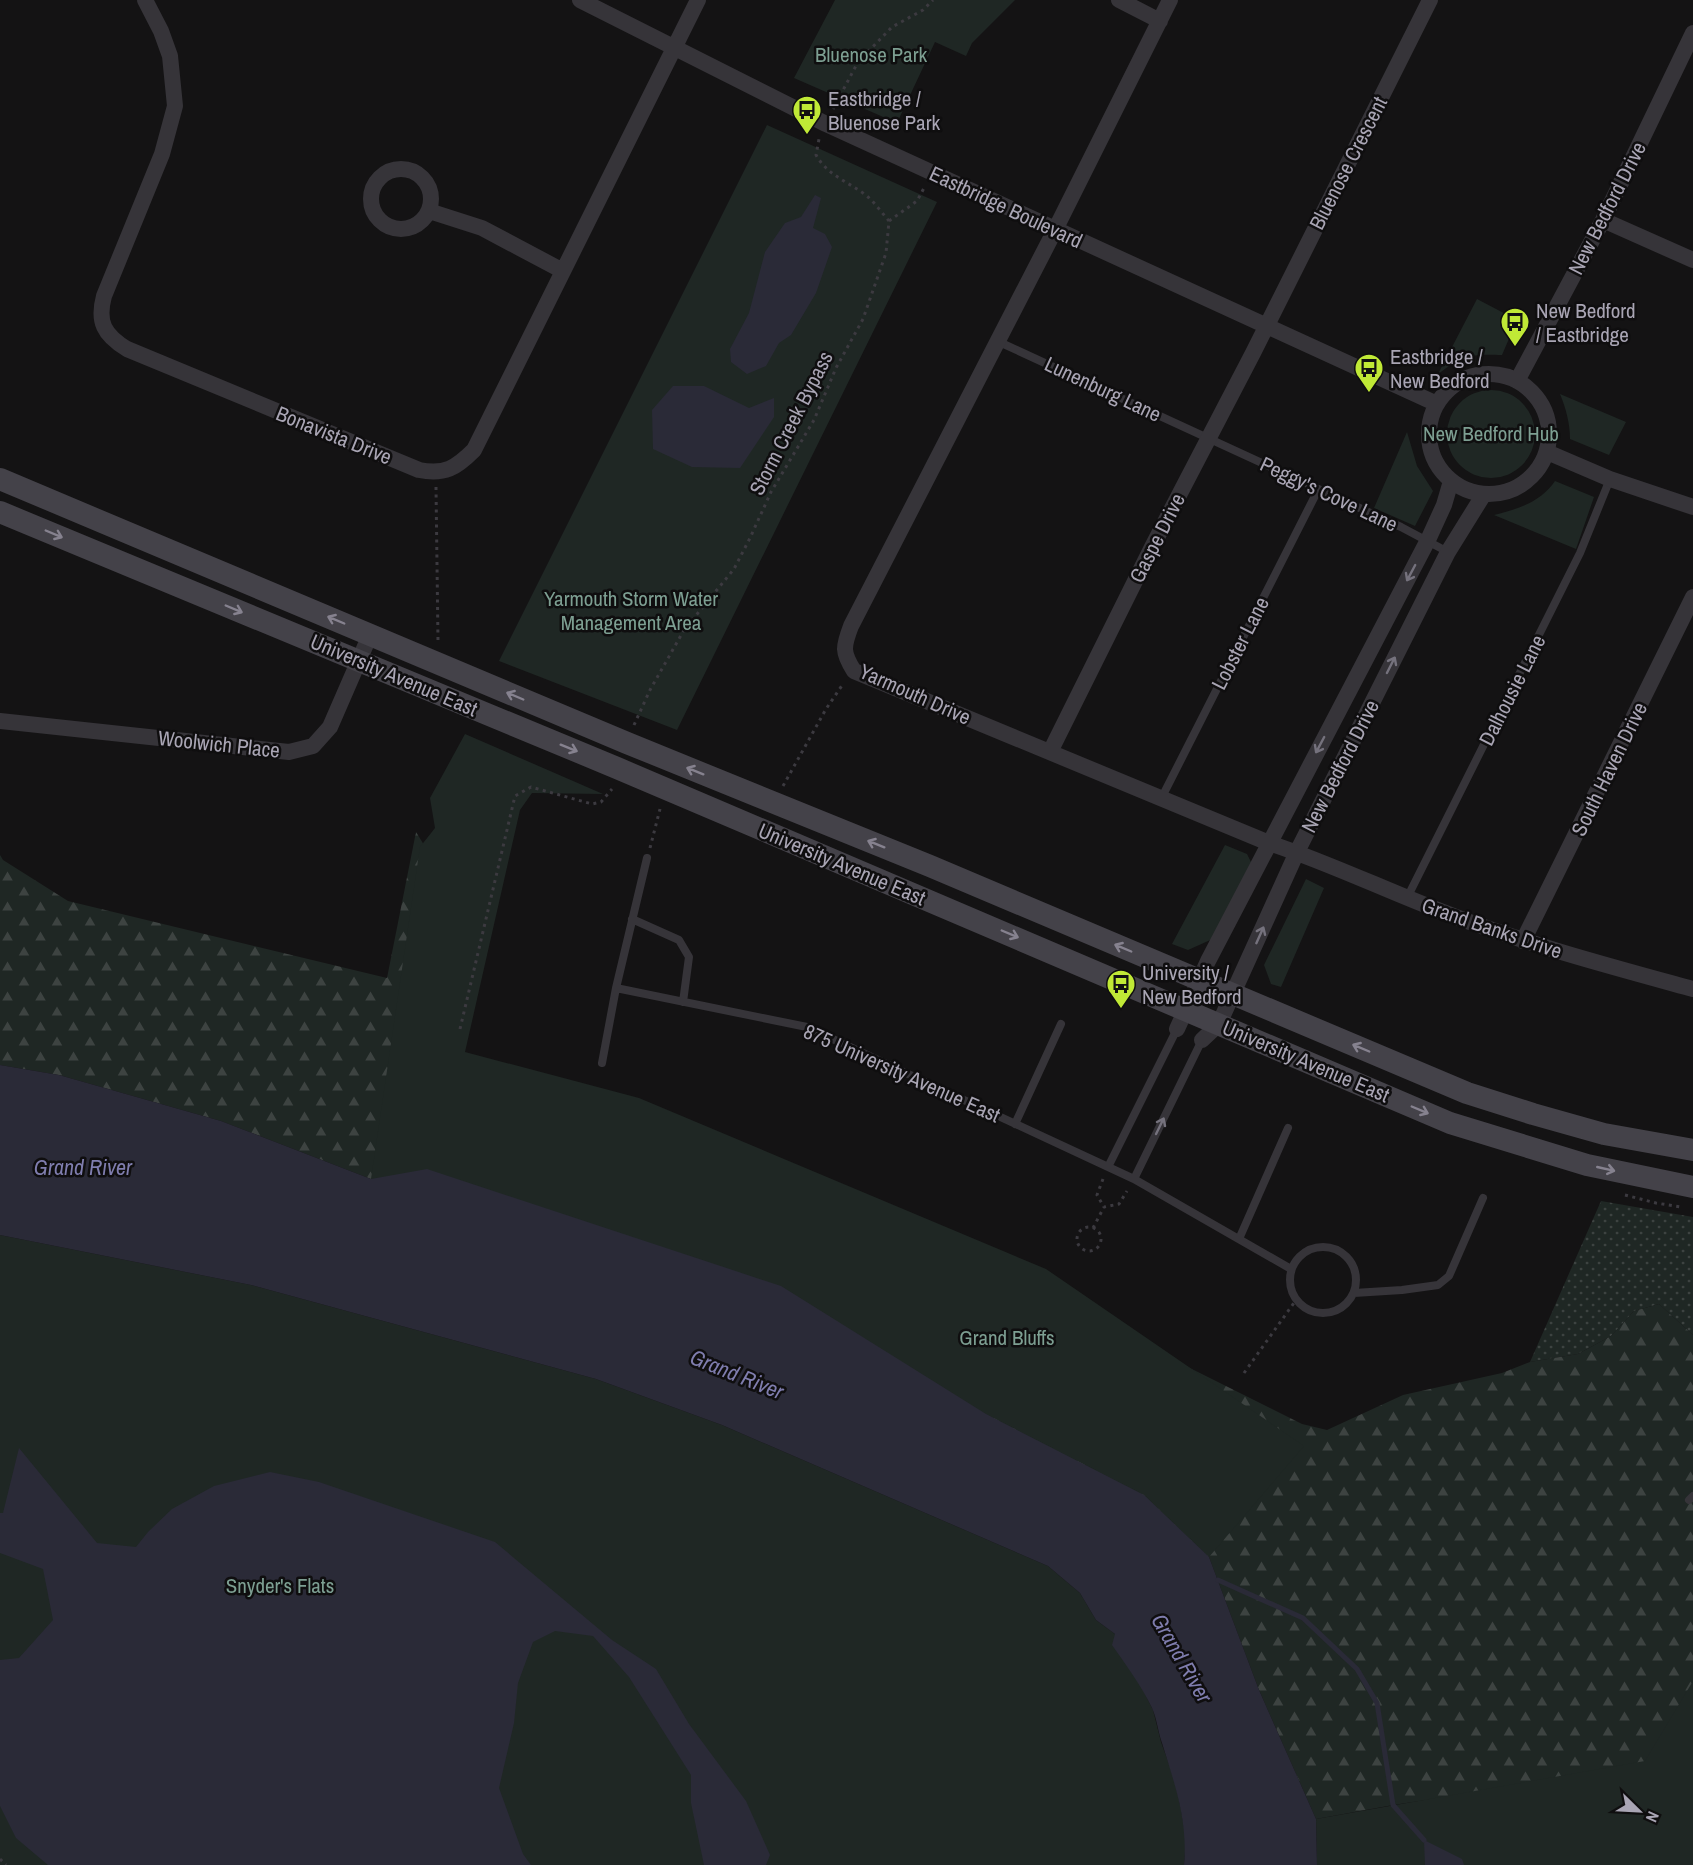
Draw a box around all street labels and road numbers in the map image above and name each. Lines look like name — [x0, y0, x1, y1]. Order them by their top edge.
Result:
street label: Bluenose Crescent — [1302, 91, 1394, 234]
street label: New Bedford Drive — [1561, 137, 1653, 279]
street label: Eastbridge Boulevard — [925, 159, 1087, 255]
street label: Storm Creek Bypass — [742, 346, 840, 500]
street label: Lunenburg Lane — [1040, 349, 1166, 429]
street label: Bonavista Drive — [272, 399, 396, 471]
street label: Peggy's Cove Lane — [1255, 449, 1403, 539]
street label: Gaspe Drive — [1122, 488, 1192, 588]
street label: Lobster Lane — [1204, 592, 1276, 694]
street label: University Avenue East — [306, 627, 482, 723]
street label: Dalhousie Lane — [1472, 630, 1552, 750]
street label: Yarmouth Drive — [855, 656, 975, 732]
street label: New Bedford Drive — [1294, 695, 1386, 837]
street label: South Haven Drive — [1564, 697, 1654, 841]
street label: Woolwich Place — [157, 723, 281, 765]
street label: University Avenue East — [754, 816, 930, 912]
street label: Grand Banks Drive — [1418, 890, 1566, 966]
street label: University Avenue East — [1218, 1013, 1394, 1109]
street label: 875 University Avenue East — [799, 1017, 1005, 1129]

